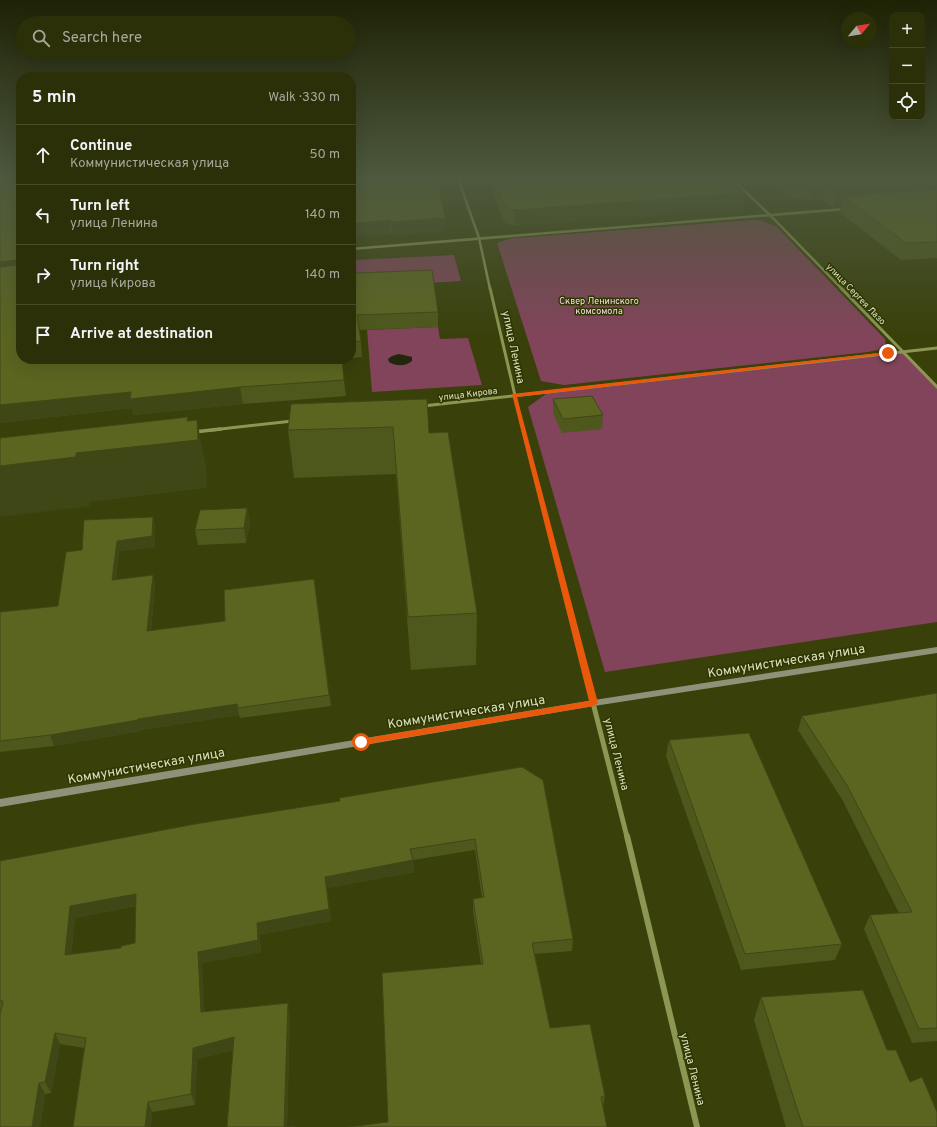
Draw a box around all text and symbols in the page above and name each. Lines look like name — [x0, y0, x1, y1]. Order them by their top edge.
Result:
north arrow — [841, 12, 877, 48]
map controls — [889, 12, 925, 120]
button: + — [889, 12, 925, 48]
search box — [16, 16, 356, 60]
icon: search — [30, 27, 52, 49]
text: Search here — [62, 29, 142, 48]
button: − — [889, 48, 925, 84]
button: locate — [889, 84, 925, 120]
text: 5 min — [32, 87, 76, 109]
text: Walk · 330 m — [268, 90, 340, 106]
text: Continue — [70, 137, 132, 156]
icon: ahead — [32, 144, 54, 166]
text: 50 m — [310, 147, 340, 163]
text: Коммунистическая улица — [70, 156, 229, 172]
text: Turn left — [70, 197, 130, 216]
icon: left — [32, 204, 54, 226]
text: 140 m — [305, 207, 340, 223]
text: улица Ленина — [70, 216, 158, 232]
text: Turn right — [70, 257, 139, 276]
street label: улица Сергея Лазо — [824, 261, 888, 327]
icon: right — [32, 264, 54, 286]
text: 140 m — [305, 267, 340, 283]
text: улица Кирова — [70, 276, 156, 292]
park label: Сквер Ленинского комсомола — [559, 296, 639, 317]
street label: улица Ленина — [498, 309, 528, 385]
icon: arrive — [32, 324, 54, 346]
text: Arrive at destination — [70, 325, 213, 344]
route end — [879, 344, 897, 362]
street label: улица Кирова — [438, 385, 498, 404]
street label: Коммунистическая улица — [706, 642, 866, 682]
street label: Коммунистическая улица — [386, 693, 546, 733]
street label: улица Ленина — [600, 717, 632, 792]
route start — [352, 733, 370, 751]
street label: Коммунистическая улица — [67, 745, 226, 789]
street label: улица Ленина — [676, 1032, 708, 1107]

